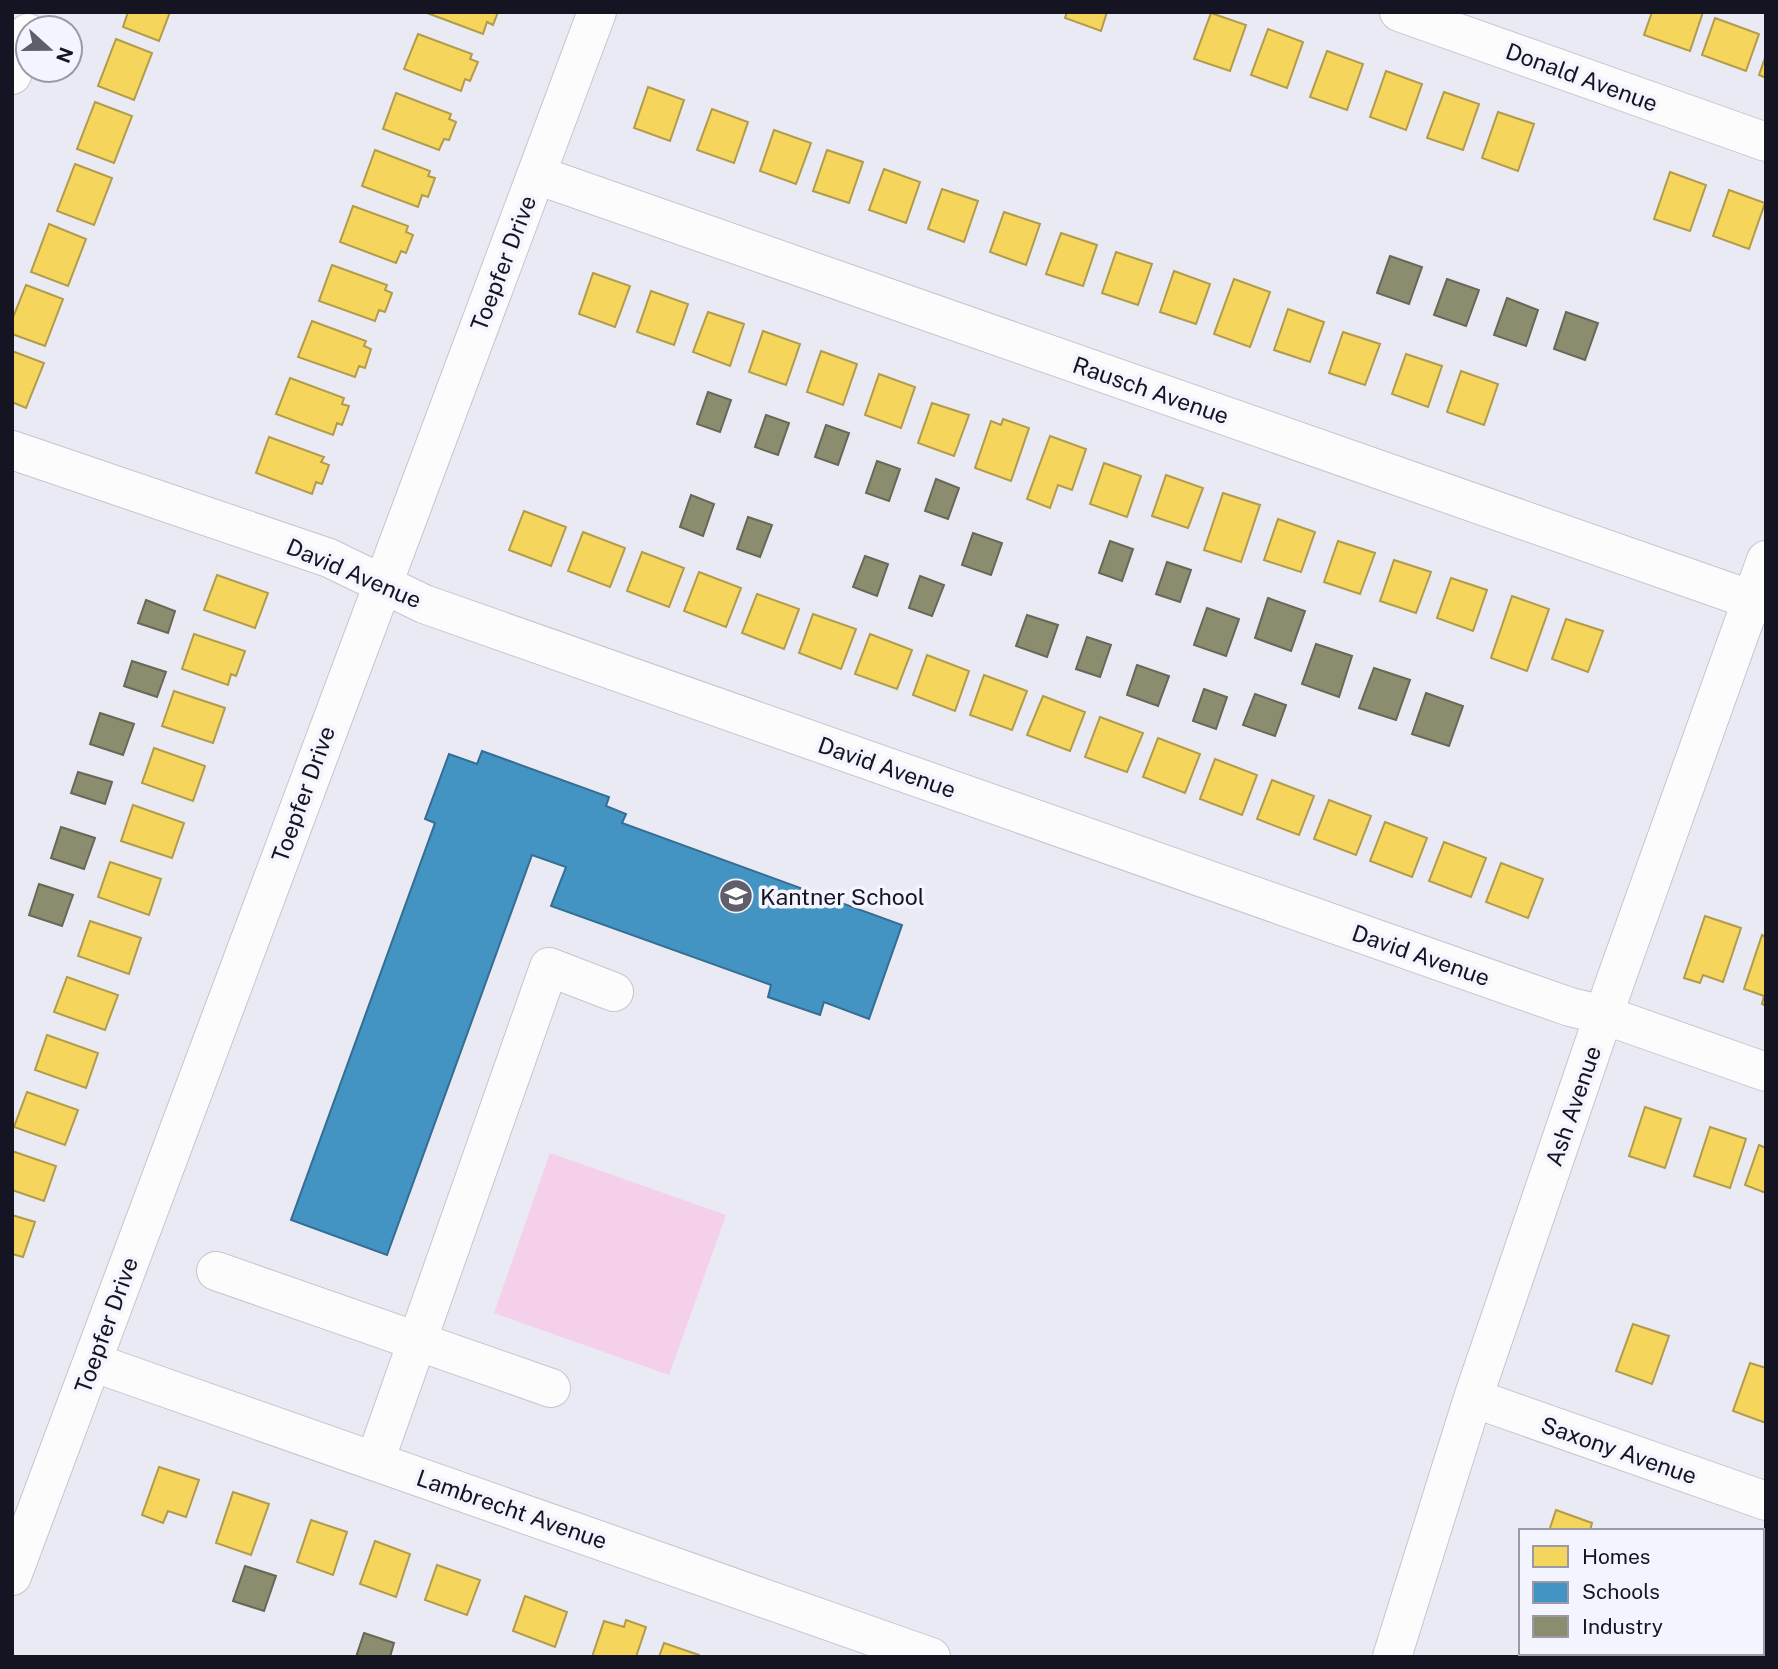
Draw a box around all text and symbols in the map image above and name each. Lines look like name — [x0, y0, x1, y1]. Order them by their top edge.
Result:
north arrow — [14, 14, 84, 84]
street label: Donald Avenue — [1502, 37, 1662, 117]
text: N — [52, 44, 78, 66]
street label: Toepfer Drive — [465, 191, 541, 335]
street label: Rausch Avenue — [1069, 351, 1233, 429]
street label: David Avenue — [282, 532, 426, 614]
street label: Toepfer Drive — [266, 722, 340, 866]
street label: David Avenue — [815, 731, 959, 803]
school or university icon: Kantner School — [717, 877, 755, 915]
place label: Kantner School — [760, 883, 925, 910]
street label: David Avenue — [1349, 919, 1493, 991]
street label: Ash Avenue — [1540, 1042, 1606, 1170]
street label: Toepfer Drive — [69, 1253, 143, 1397]
street label: Saxony Avenue — [1538, 1411, 1700, 1489]
street label: Lambrecht Avenue — [413, 1464, 611, 1554]
legend — [1519, 1529, 1764, 1655]
text: Homes — [1582, 1544, 1650, 1569]
text: Schools — [1582, 1579, 1660, 1604]
text: Industry — [1582, 1614, 1663, 1639]

